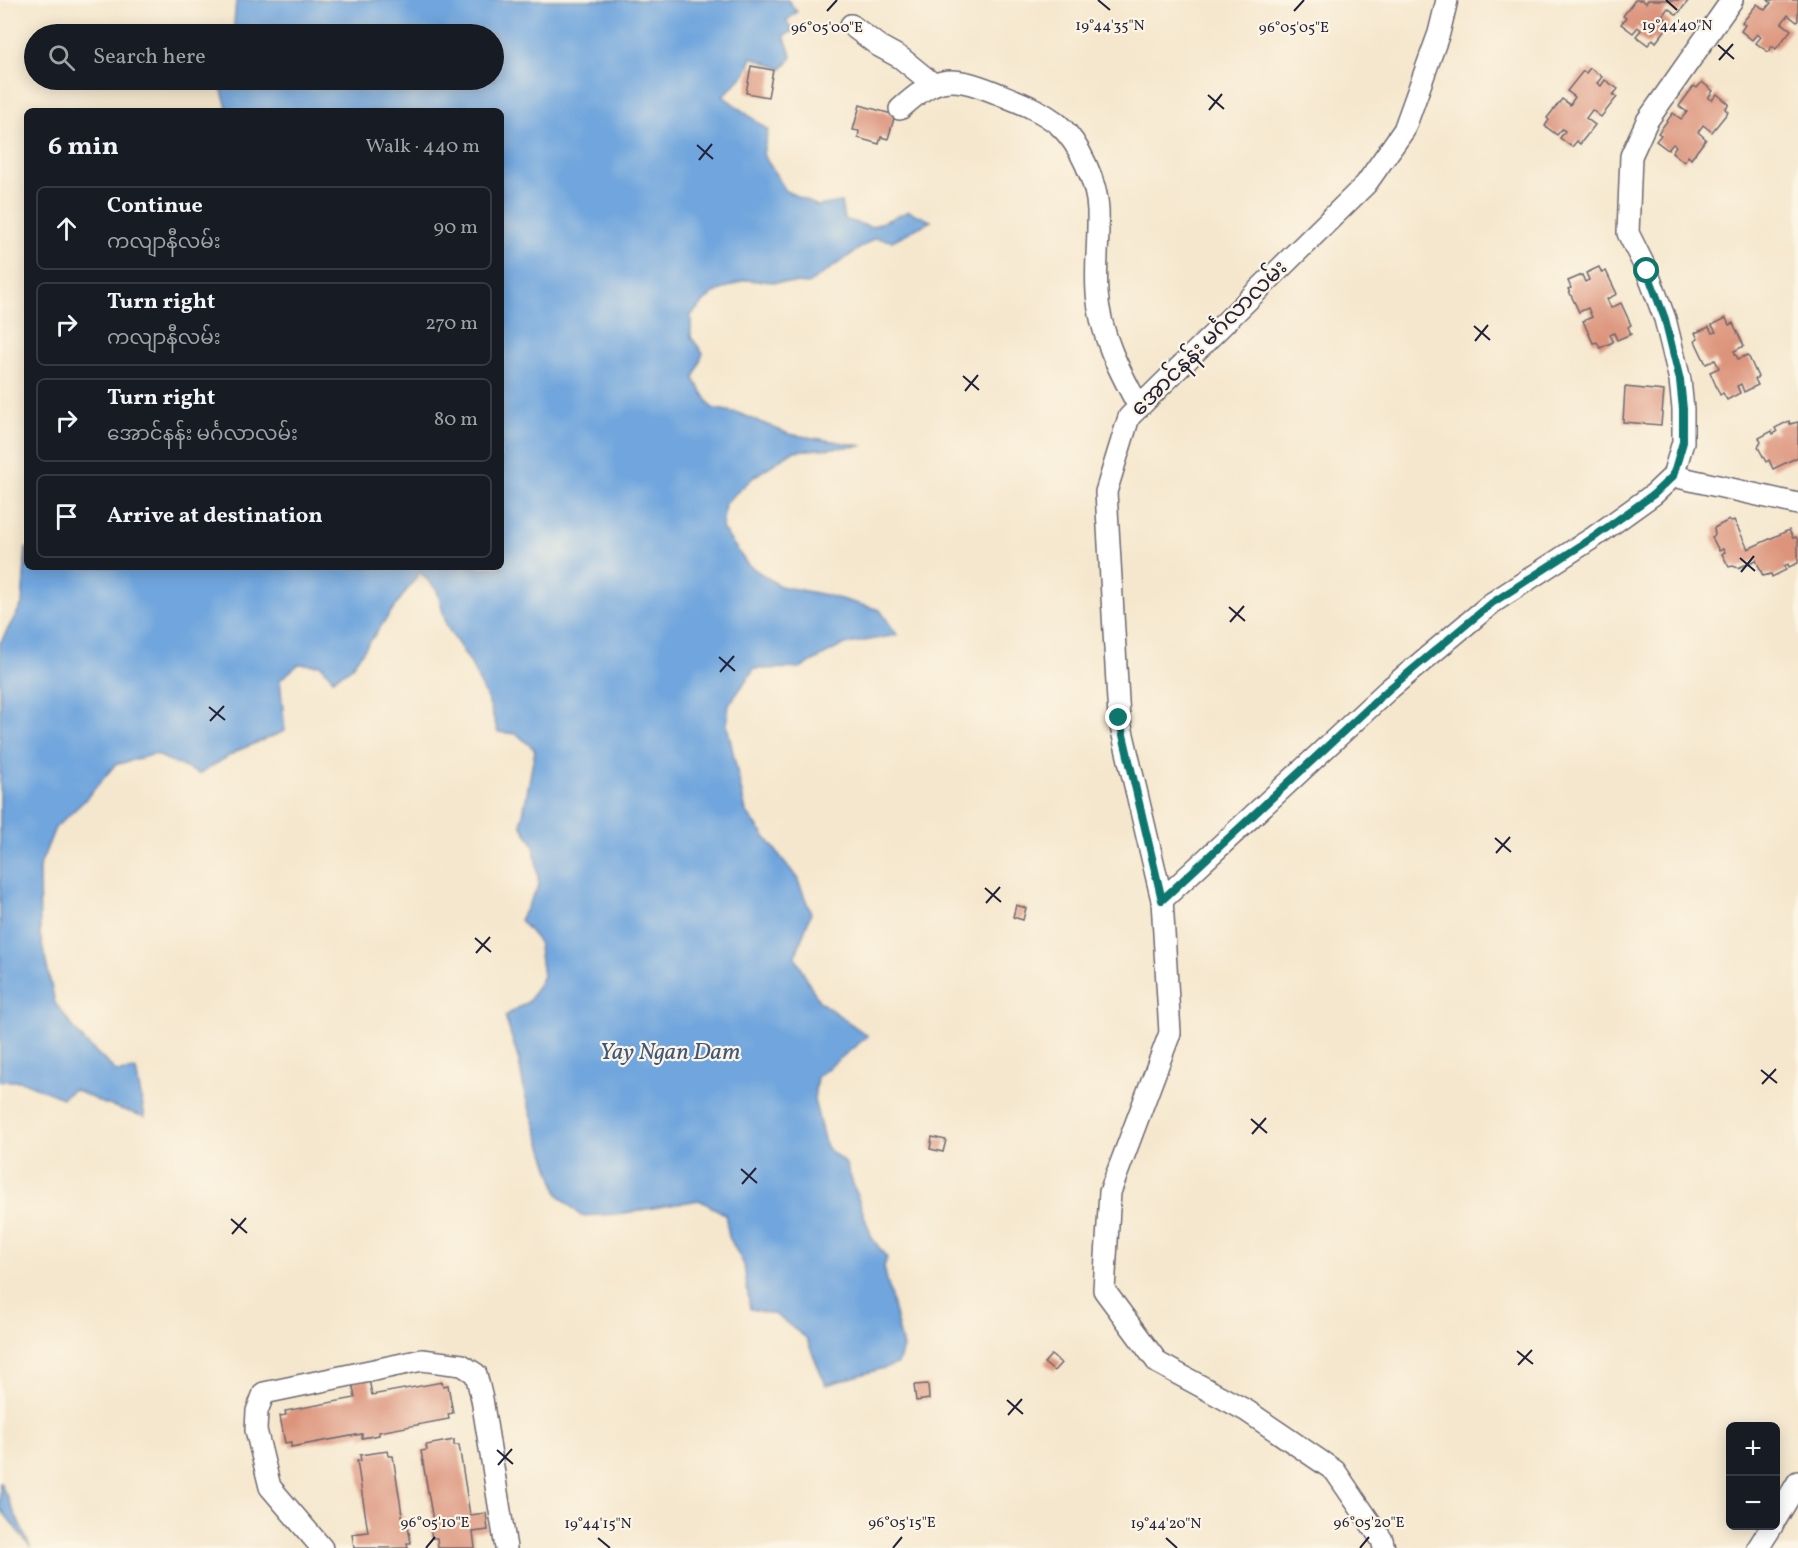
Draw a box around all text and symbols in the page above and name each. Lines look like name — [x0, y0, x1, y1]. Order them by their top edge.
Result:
text: 19°44'35"N — [1075, 16, 1145, 37]
text: 19°44'40"N — [1642, 16, 1712, 37]
text: 96°05'00"E — [791, 18, 863, 39]
text: 96°05'05"E — [1259, 18, 1329, 39]
search box — [24, 24, 504, 90]
icon: search — [45, 41, 78, 74]
text: Search here — [93, 42, 206, 73]
text: 6 min — [48, 129, 119, 165]
text: Walk · 440 m — [365, 133, 480, 161]
text: Continue — [107, 191, 203, 222]
icon: ahead — [50, 212, 83, 245]
text: 90 m — [434, 214, 478, 242]
text: ကလျာနီလမ်း — [107, 229, 221, 257]
street label: အောင်နန်း မင်္ဂလာလမ်း — [1123, 252, 1295, 424]
route start — [1633, 257, 1659, 283]
text: Turn right — [107, 287, 215, 318]
icon: right — [50, 308, 83, 341]
text: 270 m — [425, 310, 478, 338]
text: ကလျာနီလမ်း — [107, 325, 221, 353]
text: Turn right — [107, 383, 215, 414]
icon: right — [50, 404, 83, 437]
text: 80 m — [434, 406, 478, 434]
text: အောင်နန်း မင်္ဂလာလမ်း — [107, 421, 298, 449]
icon: arrive — [50, 500, 83, 533]
text: Arrive at destination — [107, 501, 323, 532]
route end — [1105, 704, 1131, 730]
water label: Yay Ngan Dam — [600, 1036, 740, 1070]
map controls — [1726, 1422, 1780, 1530]
button: + — [1726, 1422, 1780, 1476]
button: − — [1726, 1476, 1780, 1530]
text: 96°05'10"E — [400, 1513, 470, 1534]
text: 96°05'15"E — [868, 1513, 936, 1534]
text: 96°05'20"E — [1334, 1513, 1404, 1534]
text: 19°44'15"N — [564, 1514, 632, 1535]
text: 19°44'20"N — [1131, 1514, 1201, 1535]

